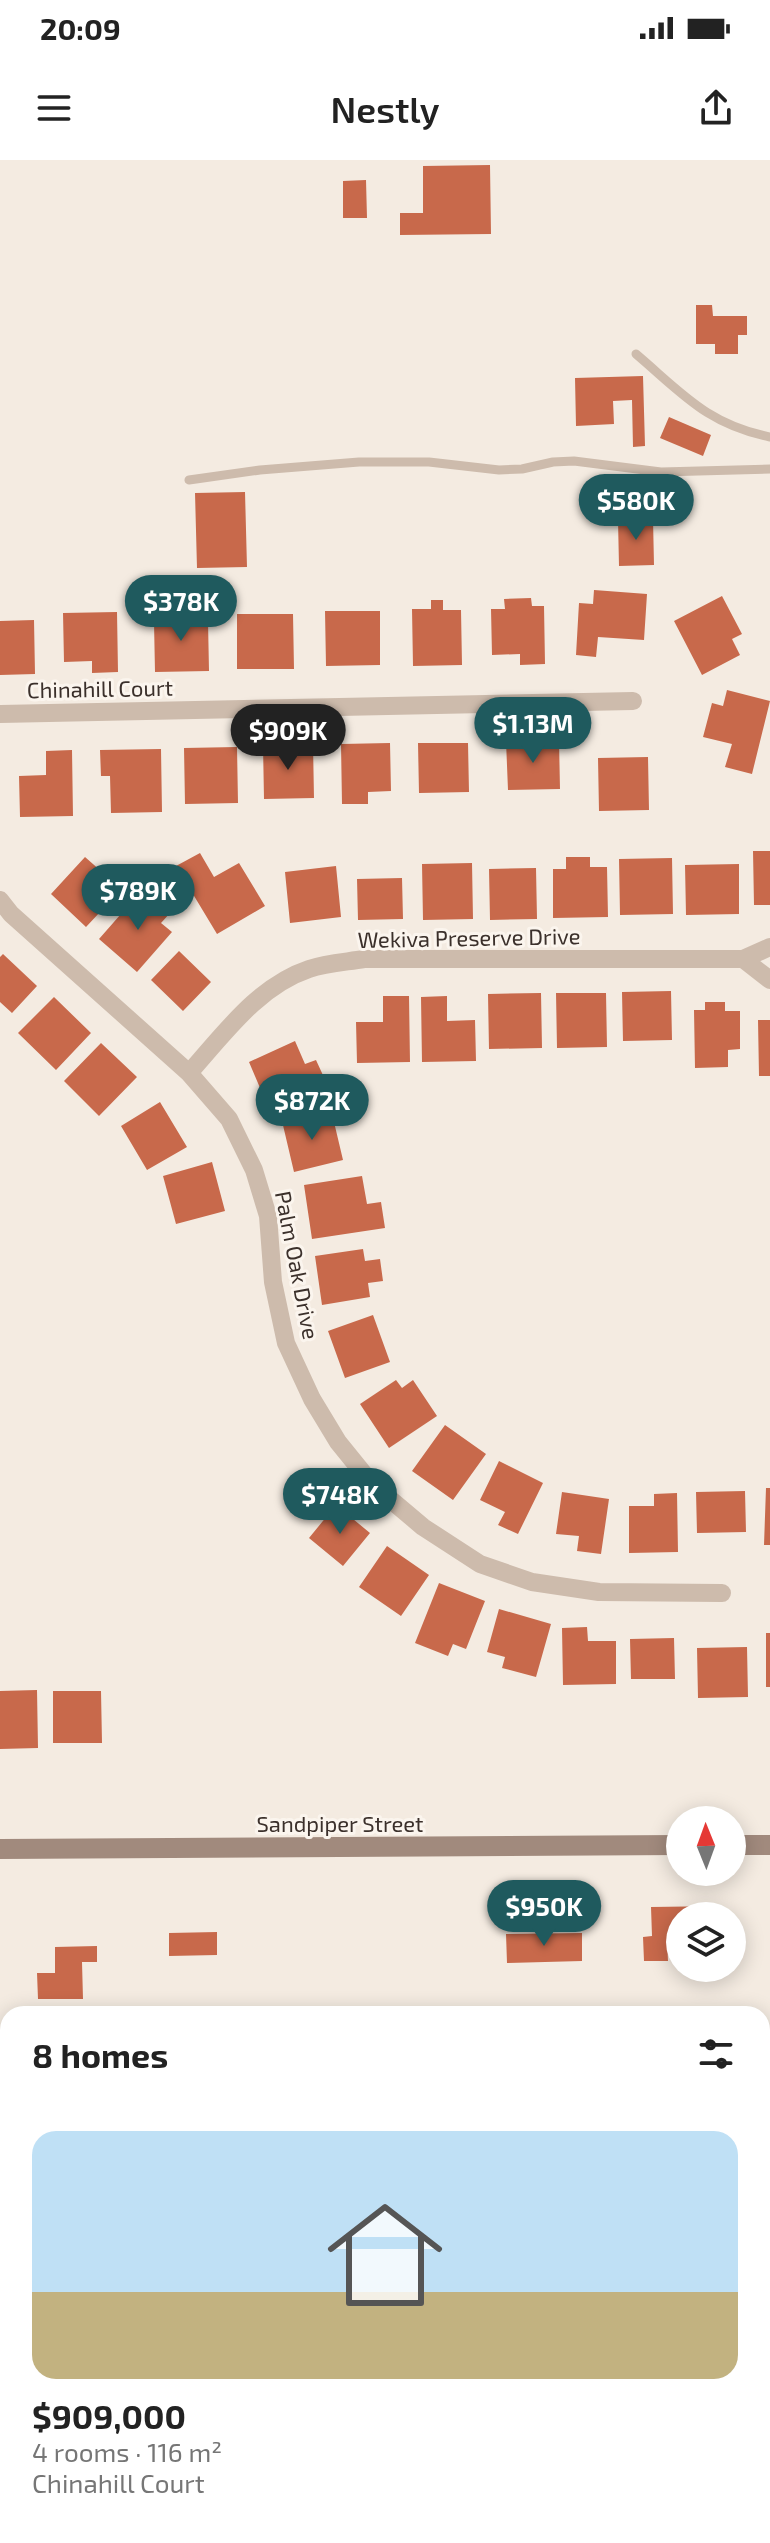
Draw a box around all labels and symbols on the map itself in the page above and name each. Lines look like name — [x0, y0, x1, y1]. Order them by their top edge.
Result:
pin: $580K — [580, 474, 692, 542]
pin: $378K — [125, 575, 237, 643]
street label: Chinahill Court — [27, 674, 173, 702]
pin: $1.13M — [468, 697, 598, 765]
pin: $909K — [232, 704, 344, 772]
pin: $789K — [82, 864, 194, 932]
street label: Wekiva Preserve Drive — [357, 922, 581, 952]
pin: $872K — [256, 1074, 368, 1142]
street label: Palm Oak Drive — [271, 1189, 325, 1341]
pin: $748K — [284, 1468, 396, 1536]
north arrow — [666, 1806, 746, 1886]
street label: Sandpiper Street — [256, 1810, 424, 1836]
pin: $950K — [488, 1880, 600, 1948]

